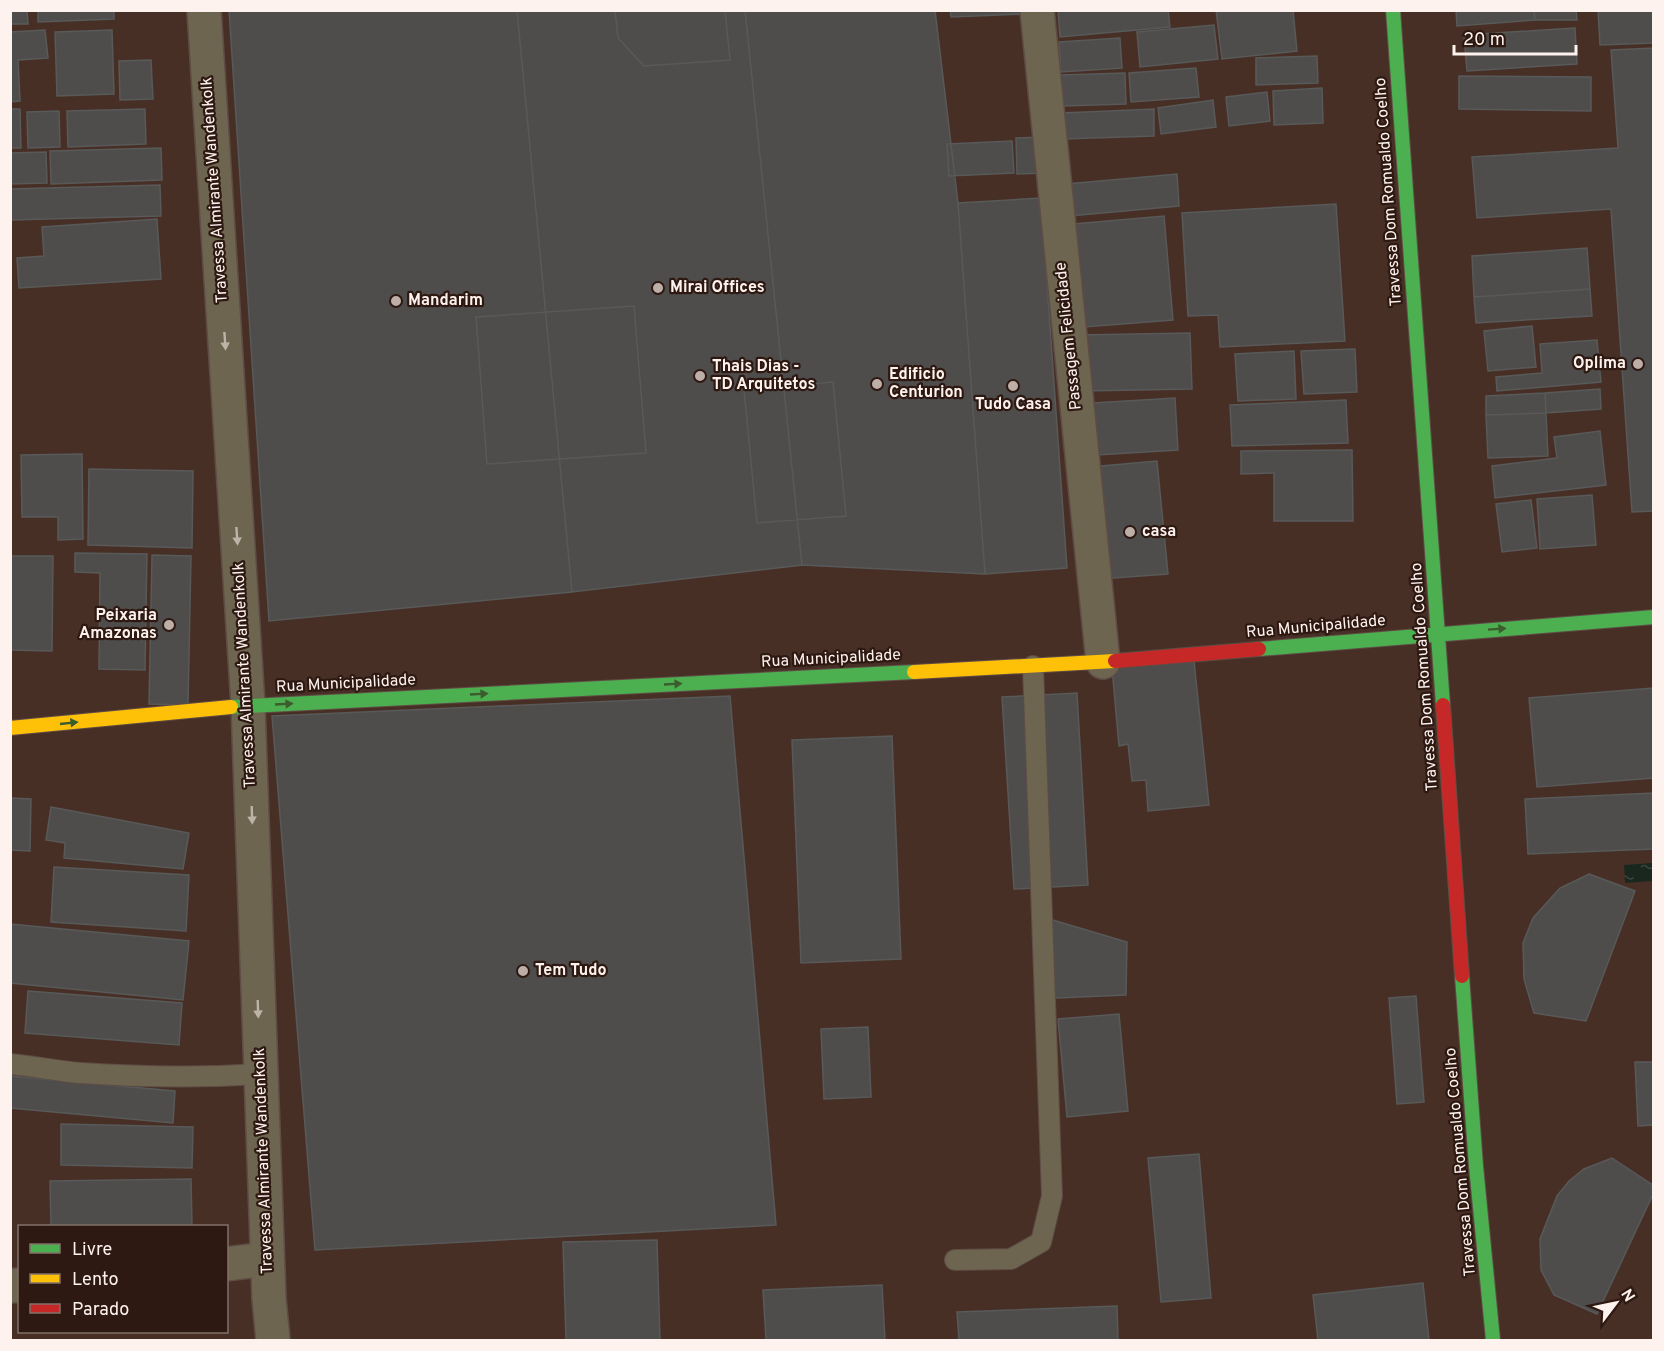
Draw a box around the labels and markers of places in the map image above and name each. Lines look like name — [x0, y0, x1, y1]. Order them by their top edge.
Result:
place label: Mirai Offices — [670, 278, 765, 298]
marker: Mirai Offices — [651, 281, 665, 295]
place label: Mandarim — [408, 291, 483, 311]
marker: Mandarim — [389, 294, 403, 308]
place label: Oplima — [1573, 354, 1626, 374]
place label: Thais Dias - TD Arquitetos — [712, 357, 815, 395]
marker: Oplima — [1631, 357, 1645, 371]
place label: Edificio Centurion — [889, 365, 963, 403]
marker: Thais Dias - TD Arquitetos — [693, 369, 707, 383]
marker: Edificio Centurion — [870, 377, 884, 391]
marker: Tudo Casa — [1006, 379, 1020, 393]
place label: Tudo Casa — [975, 395, 1051, 415]
place label: casa — [1142, 522, 1176, 542]
marker: casa — [1123, 525, 1137, 539]
place label: Peixaria Amazonas — [79, 606, 157, 644]
marker: Peixaria Amazonas — [162, 618, 176, 632]
place label: Tem Tudo — [535, 961, 606, 981]
marker: Tem Tudo — [516, 964, 530, 978]

